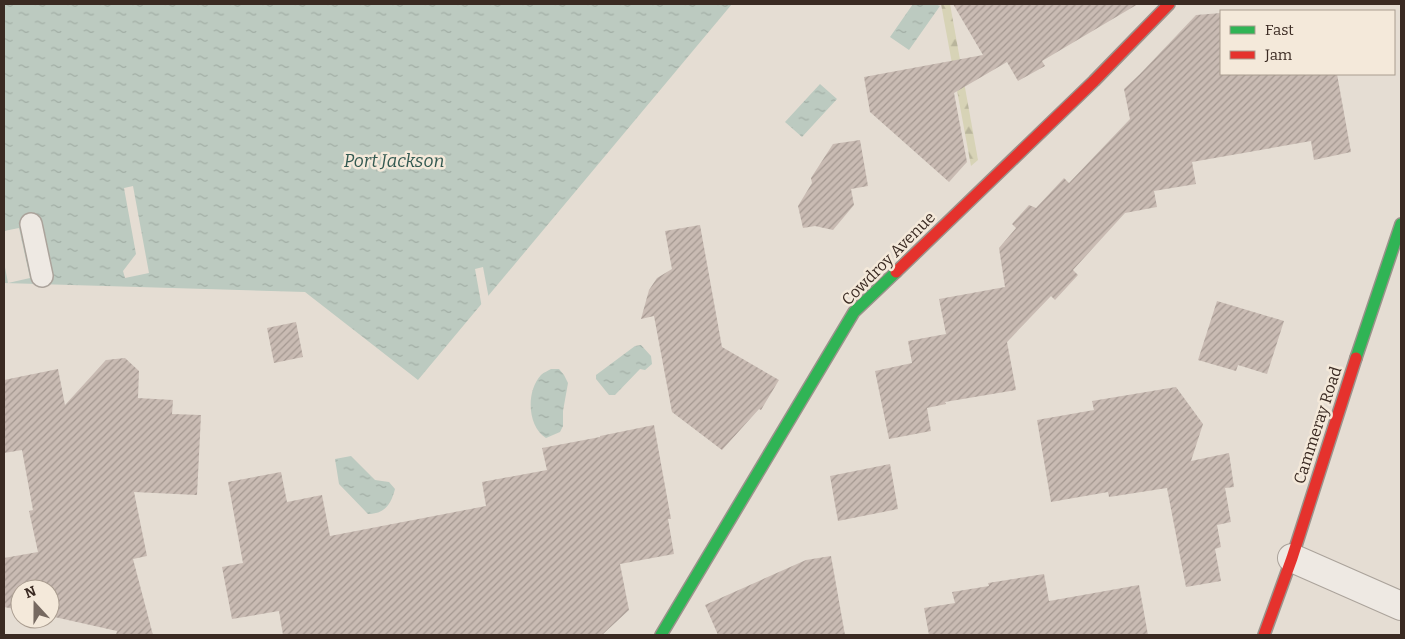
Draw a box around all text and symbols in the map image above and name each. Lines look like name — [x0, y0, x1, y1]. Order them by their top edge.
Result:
legend — [1220, 10, 1395, 75]
text: Fast — [1265, 21, 1294, 39]
text: Jam — [1264, 46, 1293, 64]
water label: Port Jackson — [344, 150, 444, 172]
street label: Cowdroy Avenue — [838, 208, 939, 309]
street label: Cammeray Road — [1290, 364, 1346, 486]
north arrow — [10, 579, 60, 629]
text: N — [22, 582, 39, 602]

